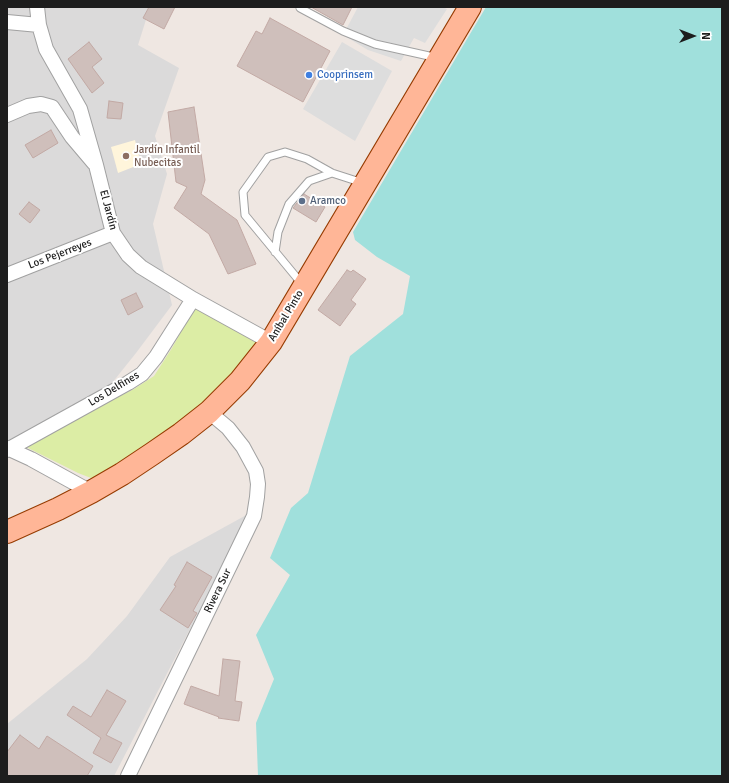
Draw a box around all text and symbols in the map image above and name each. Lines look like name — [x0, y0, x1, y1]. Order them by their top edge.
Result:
north arrow — [673, 16, 713, 56]
text: N — [699, 32, 712, 40]
place label: Cooprinsem — [317, 68, 373, 82]
marker: Cooprinsem — [304, 70, 314, 80]
place label: Jardín Infantil Nubecitas — [134, 143, 200, 169]
marker: Jardín Infantil Nubecitas — [121, 151, 131, 161]
street label: El Jardín — [96, 189, 120, 231]
place label: Aramco — [310, 194, 346, 208]
marker: Aramco — [297, 196, 307, 206]
street label: Los Pejerreyes — [26, 236, 94, 272]
street label: Aníbal Pinto — [266, 288, 306, 344]
street label: Los Delfines — [86, 369, 142, 409]
street label: Rivera Sur — [202, 567, 234, 615]

